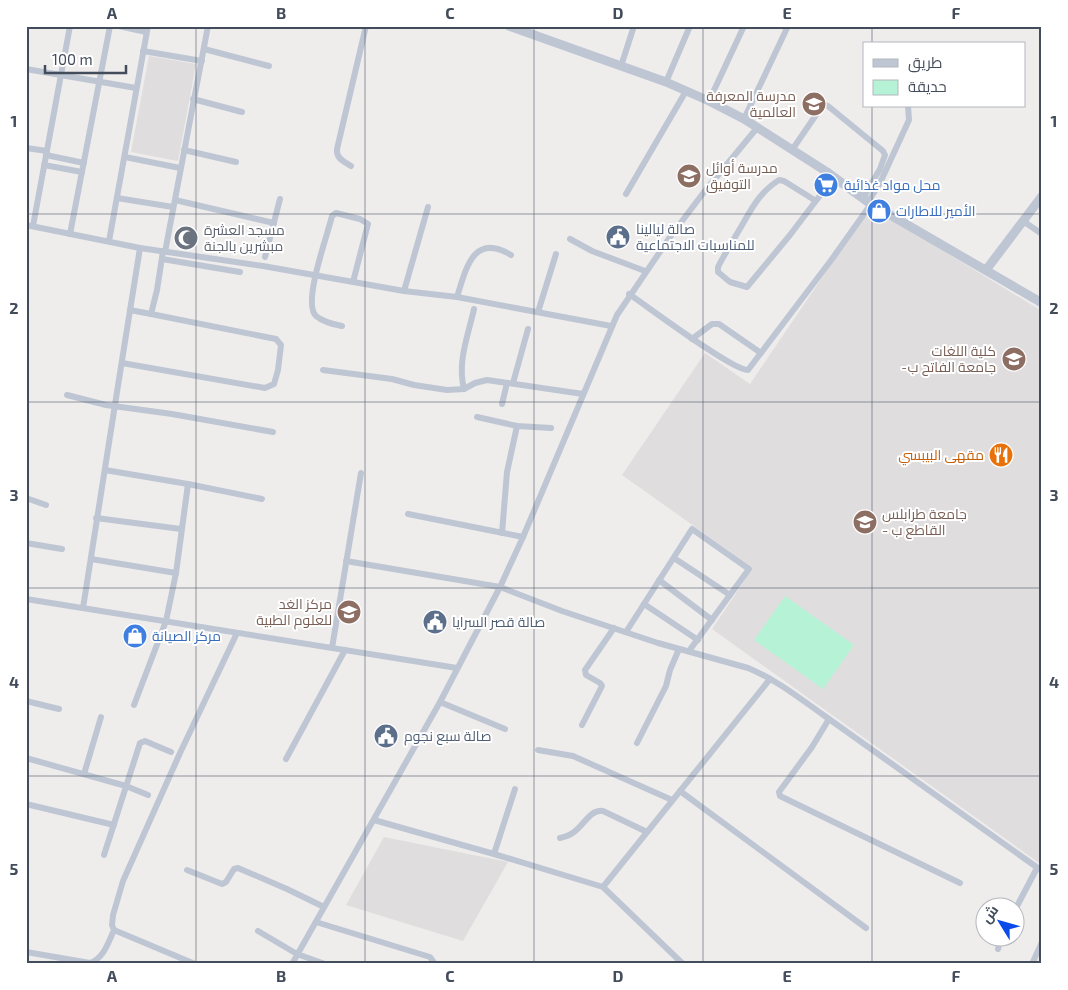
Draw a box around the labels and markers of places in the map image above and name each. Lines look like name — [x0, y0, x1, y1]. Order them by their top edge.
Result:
place label: مدرسة المعرفة العالمية — [706, 87, 796, 120]
school or university icon: مدرسة المعرفة العالمية — [801, 91, 827, 117]
place label: مدرسة أوائل التوفيق — [706, 159, 778, 193]
school or university icon: مدرسة أوائل التوفيق — [676, 163, 702, 189]
supermarket icon: محل مواد غذائية — [813, 172, 839, 198]
place label: محل مواد غذائية — [844, 176, 941, 193]
shop icon: الأمير للاطارات — [866, 198, 892, 224]
place label: الأمير للاطارات — [896, 202, 976, 219]
place label: صالة ليالينا للمناسبات الاجتماعية — [636, 220, 755, 253]
place label: مسجد العشرة مبشرين بالجنة — [204, 221, 285, 254]
public building icon: صالة ليالينا للمناسبات الاجتماعية — [605, 224, 631, 250]
mosque icon: مسجد العشرة مبشرين بالجنة — [173, 225, 199, 251]
place label: كلية اللغات -جامعة الفاتح ب — [901, 342, 996, 376]
school or university icon: كلية اللغات -جامعة الفاتح ب — [1001, 346, 1027, 372]
restaurant icon: مقهى البيبسي — [988, 442, 1014, 468]
place label: مقهى البيبسي — [898, 446, 984, 466]
place label: جامعة طرابلس - القاطع ب — [882, 505, 967, 539]
school or university icon: جامعة طرابلس - القاطع ب — [852, 509, 878, 535]
place label: مركز الغد للعلوم الطبية — [256, 595, 332, 630]
school or university icon: مركز الغد للعلوم الطبية — [336, 599, 362, 625]
public building icon: صالة قصر السرايا — [422, 609, 448, 635]
place label: صالة قصر السرايا — [452, 613, 545, 630]
shop icon: مركز الصيانة — [122, 623, 148, 649]
place label: مركز الصيانة — [152, 627, 221, 644]
public building icon: صالة سبع نجوم — [373, 723, 399, 749]
place label: صالة سبع نجوم — [404, 727, 491, 746]

